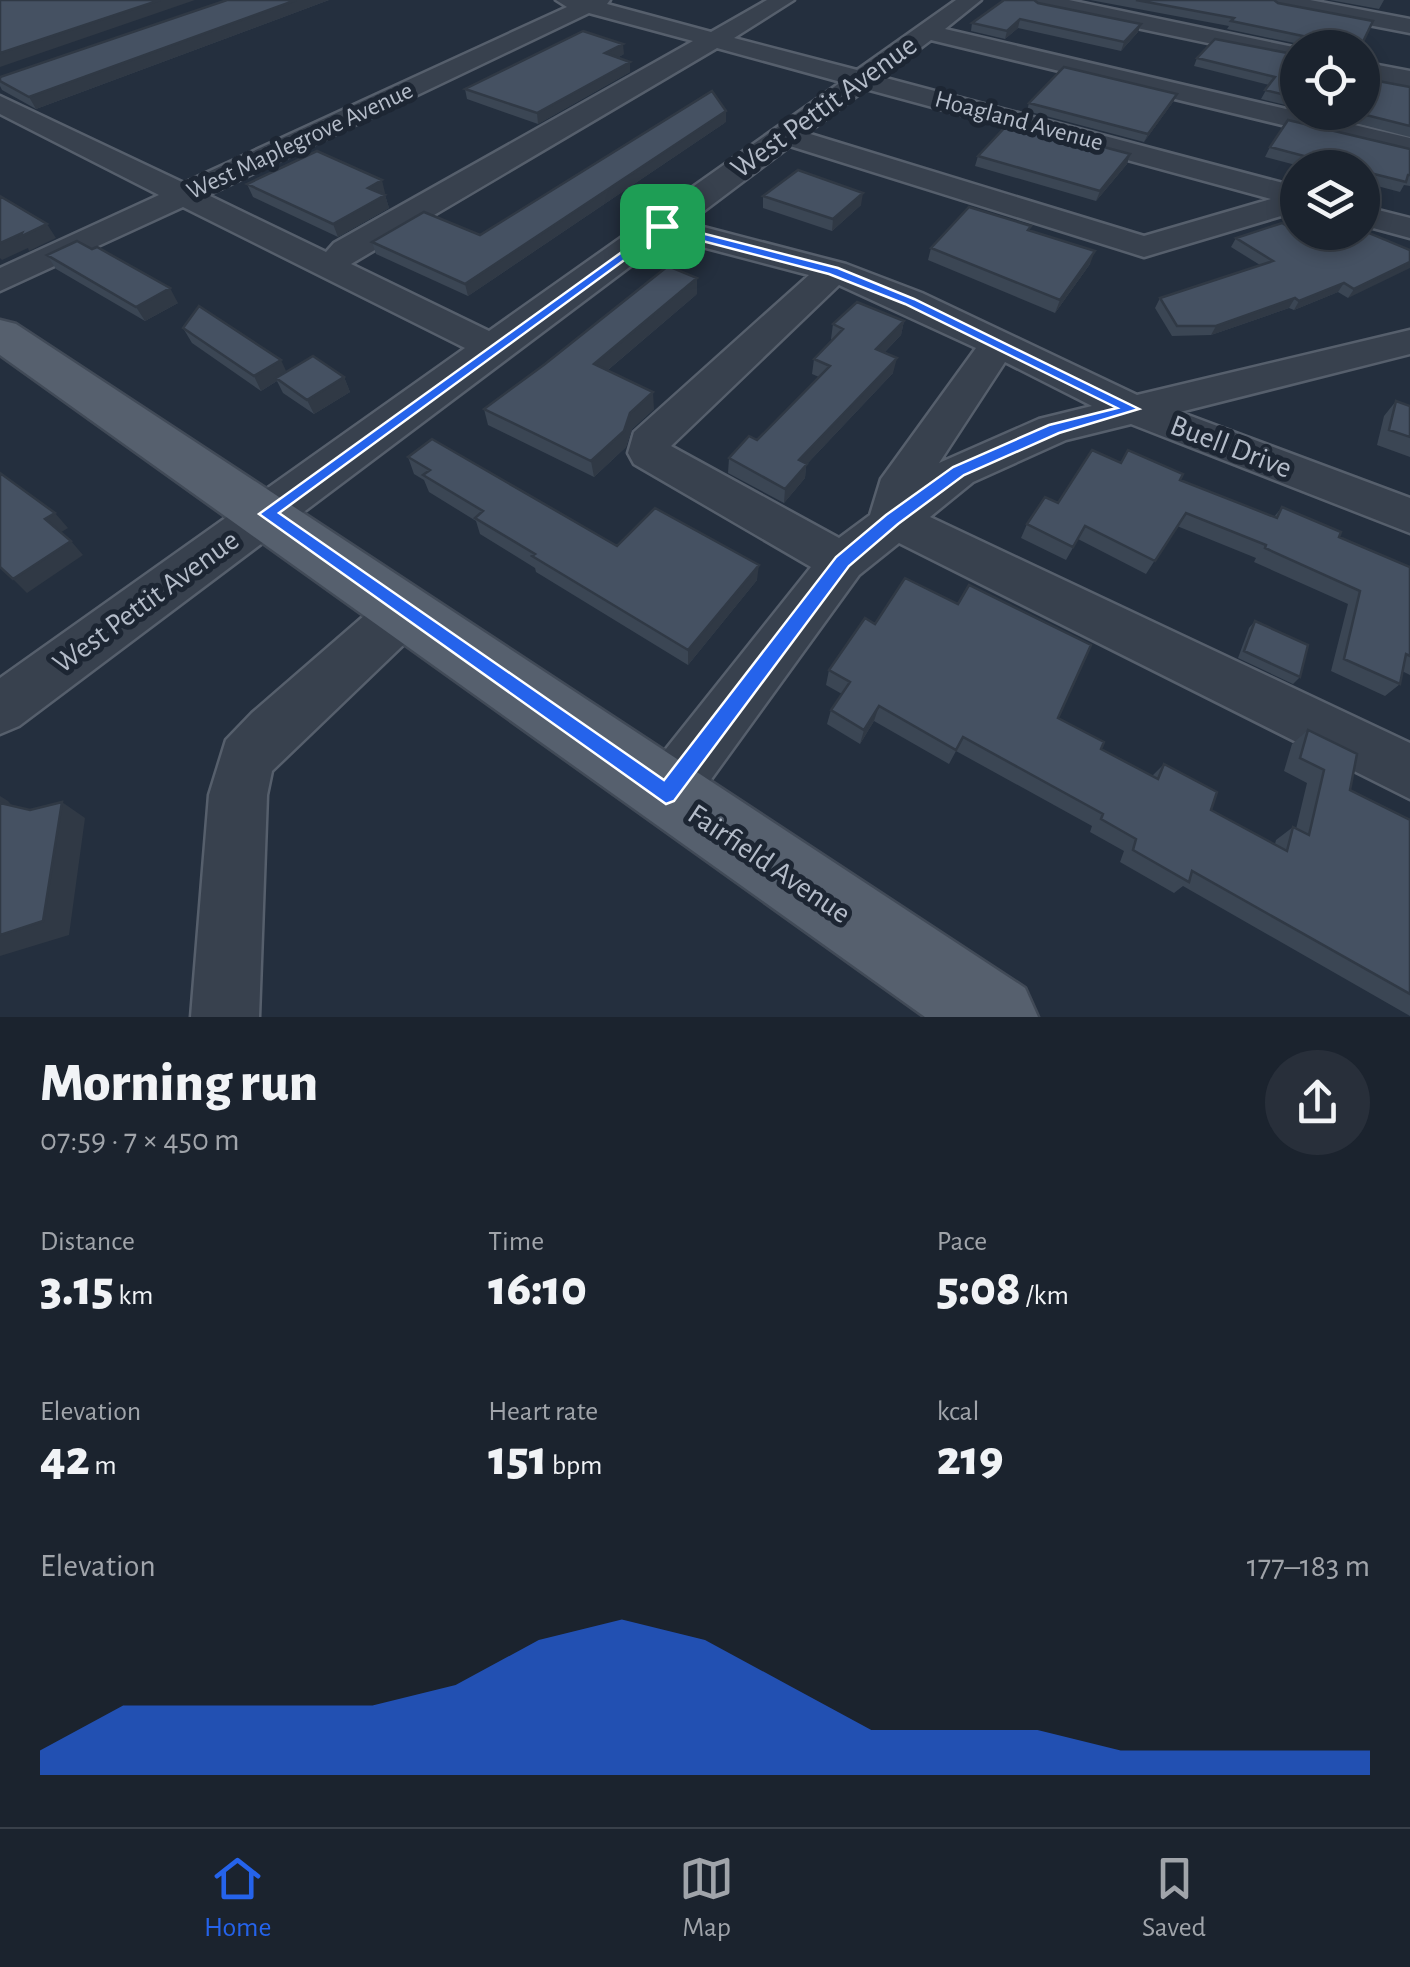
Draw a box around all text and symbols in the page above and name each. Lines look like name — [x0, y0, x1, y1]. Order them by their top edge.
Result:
street label: West Pettit Avenue — [726, 30, 922, 184]
map controls — [1280, 30, 1380, 250]
button: locate — [1280, 30, 1380, 130]
street label: West Maplegrove Avenue — [183, 78, 417, 204]
street label: Hoagland Avenue — [932, 87, 1106, 155]
button: layers — [1280, 150, 1380, 250]
pin — [620, 184, 705, 269]
icon: arrive — [635, 199, 690, 254]
street label: Buell Drive — [1166, 410, 1296, 484]
street label: West Pettit Avenue — [48, 525, 244, 679]
street label: Fairfield Avenue — [682, 799, 856, 929]
button: share — [1265, 1050, 1370, 1155]
text: Morning run — [40, 1056, 318, 1111]
text: 07:59 · 7 × 450 m — [40, 1124, 240, 1156]
text: Distance — [40, 1228, 135, 1256]
text: Time — [488, 1228, 544, 1256]
text: Pace — [937, 1228, 987, 1256]
text: 3.15 — [40, 1264, 114, 1314]
text: 16:10 — [488, 1264, 587, 1314]
text: 5:08 — [937, 1264, 1021, 1314]
text: km — [114, 1282, 154, 1310]
text: /km — [1021, 1282, 1069, 1310]
text: Elevation — [40, 1398, 141, 1426]
text: Heart rate — [488, 1398, 598, 1426]
text: kcal — [937, 1398, 979, 1426]
text: 42 — [40, 1434, 90, 1484]
text: 151 — [488, 1434, 547, 1484]
text: 219 — [937, 1434, 1003, 1484]
text: m — [90, 1452, 117, 1480]
text: bpm — [547, 1452, 602, 1480]
text: Elevation — [40, 1550, 156, 1582]
text: 177–183 m — [1247, 1550, 1370, 1582]
tab: Home — [204, 1851, 271, 1945]
tab: Map — [679, 1851, 734, 1945]
tab: Saved — [1142, 1851, 1206, 1945]

